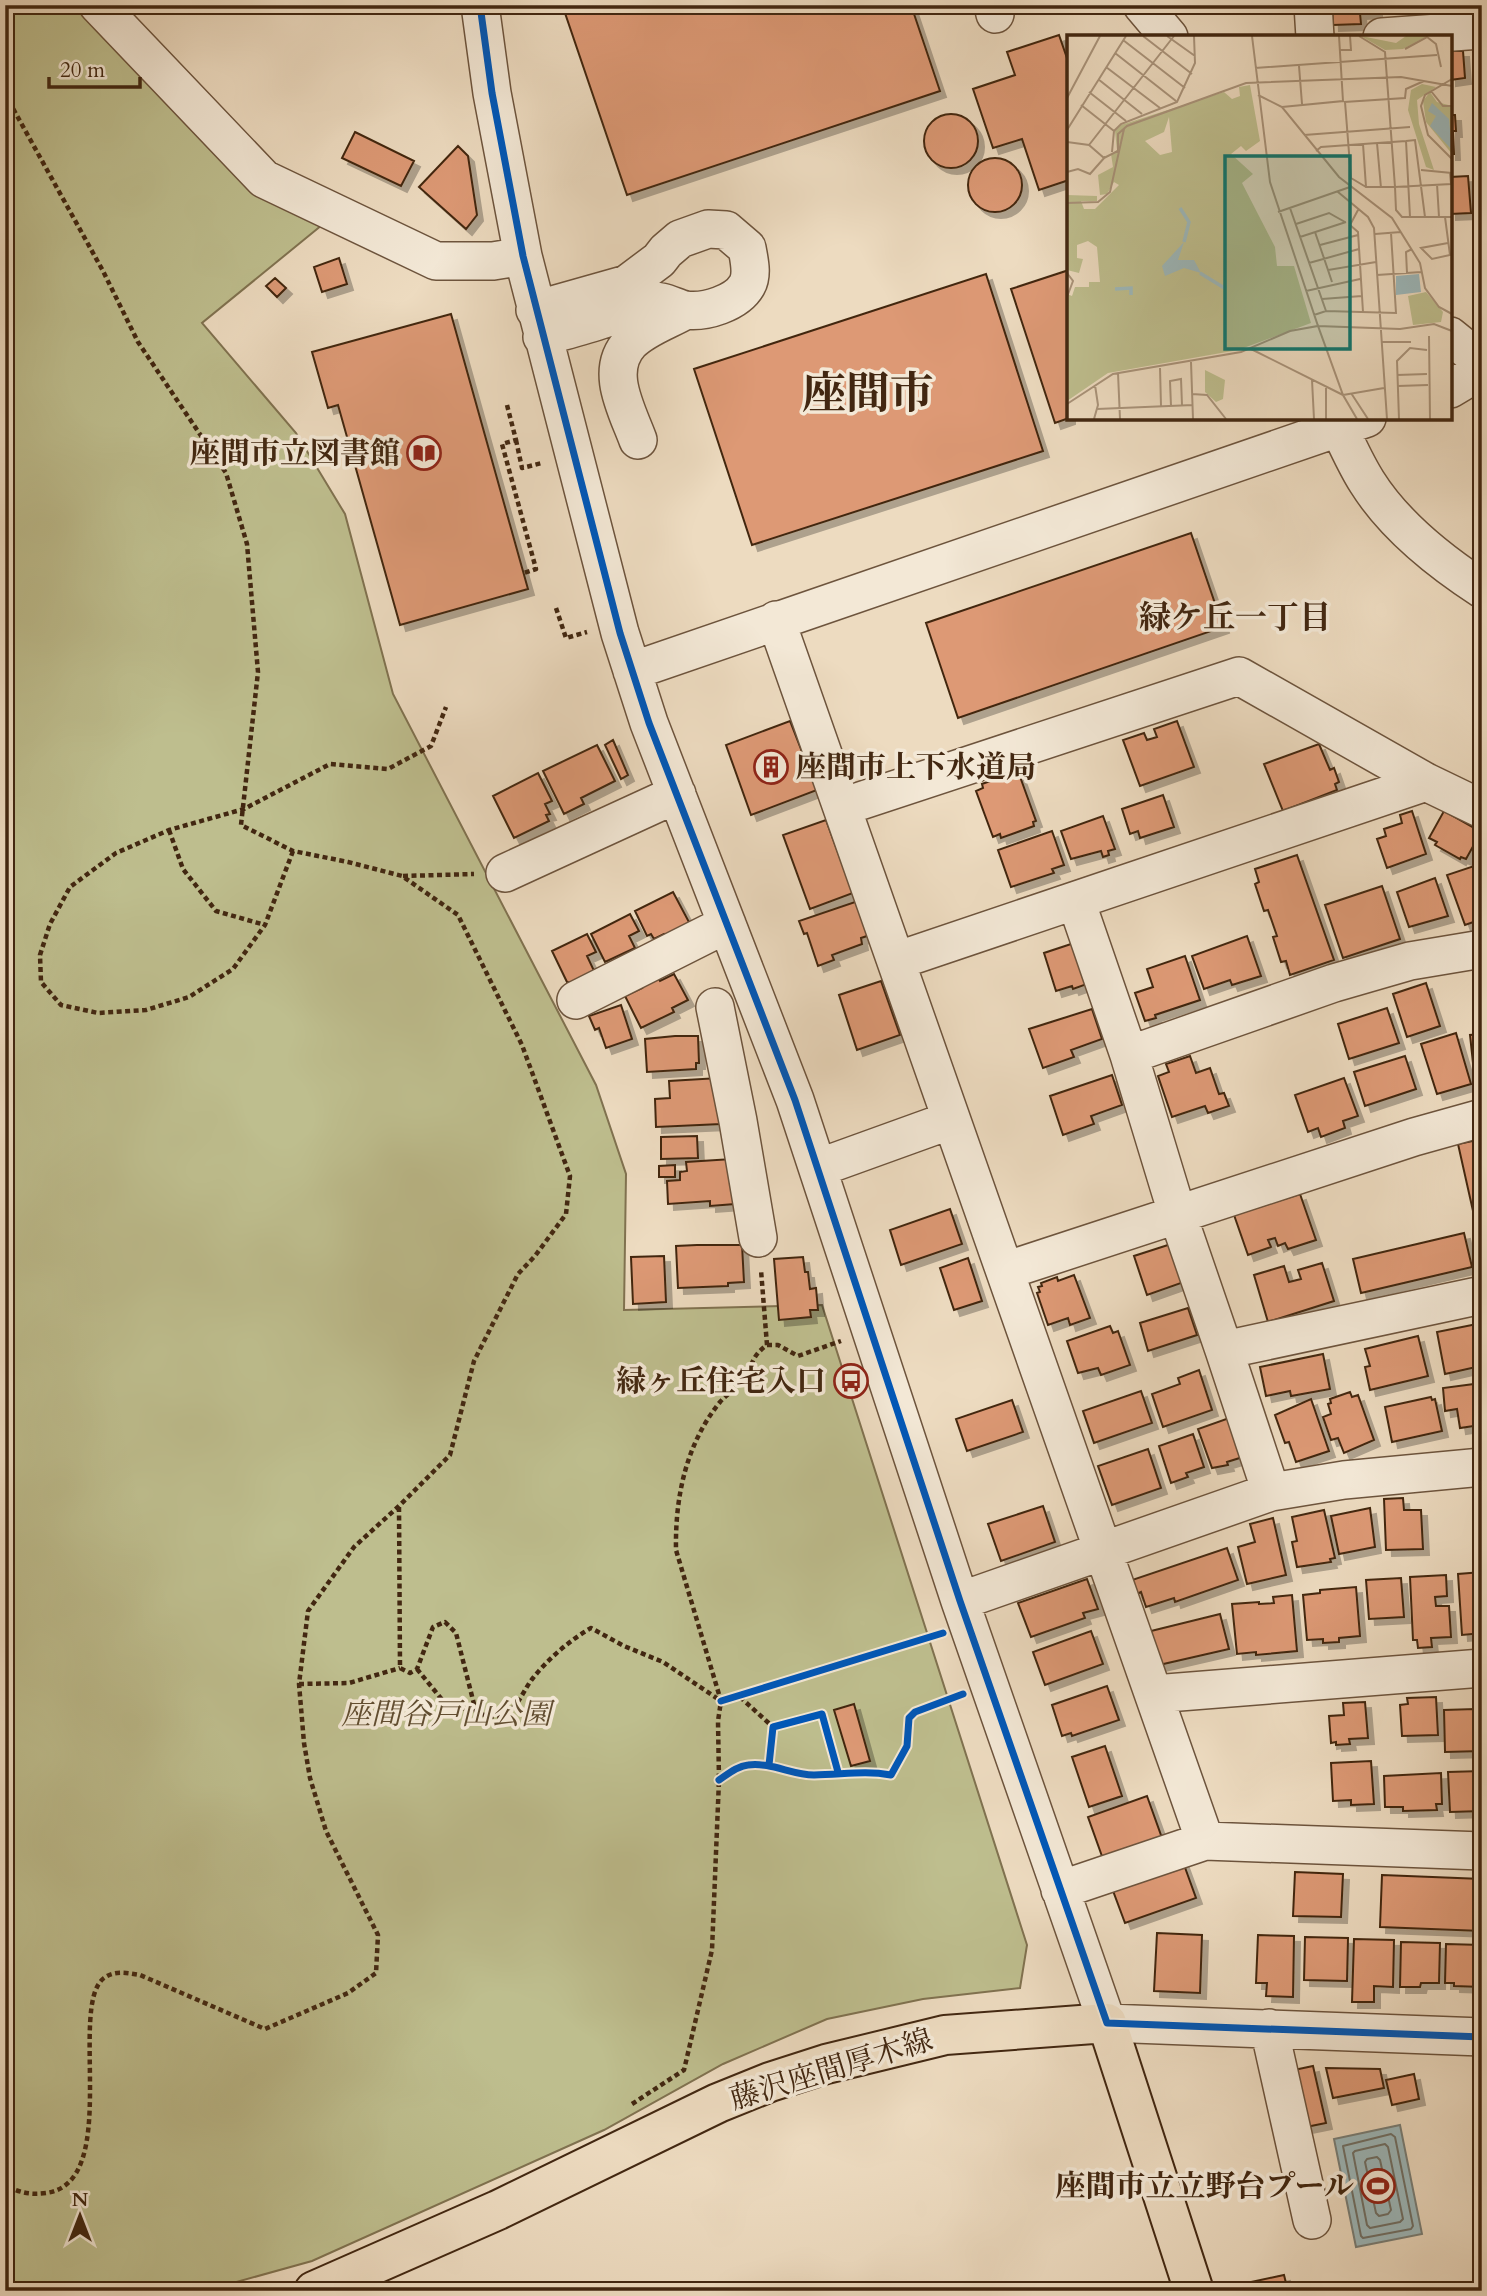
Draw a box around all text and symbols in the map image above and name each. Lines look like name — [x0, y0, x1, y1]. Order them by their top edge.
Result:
inset map — [1067, 35, 1452, 420]
scale bar — [49, 46, 140, 90]
text: 20 m — [60, 56, 105, 85]
district label: 座間市 — [802, 364, 934, 424]
place label: 座間市立図書館 — [190, 433, 400, 474]
library icon: 座間市立図書館 — [405, 434, 443, 472]
district label: 緑ケ丘一丁目 — [1139, 596, 1331, 640]
place label: 座間市上下水道局 — [796, 747, 1036, 788]
building icon: 座間市上下水道局 — [752, 748, 790, 786]
place label: 緑ヶ丘住宅入口 — [616, 1361, 826, 1402]
bus stop icon: 緑ヶ丘住宅入口 — [832, 1362, 870, 1400]
park label: 座間谷戸山公園 — [341, 1694, 556, 1735]
street label: 藤沢座間厚木線 — [725, 2019, 938, 2120]
place label: 座間市立立野台プール — [1056, 2166, 1354, 2207]
sports icon: 座間市立立野台プール — [1359, 2167, 1397, 2205]
north arrow — [46, 2180, 116, 2250]
text: N — [72, 2187, 89, 2213]

